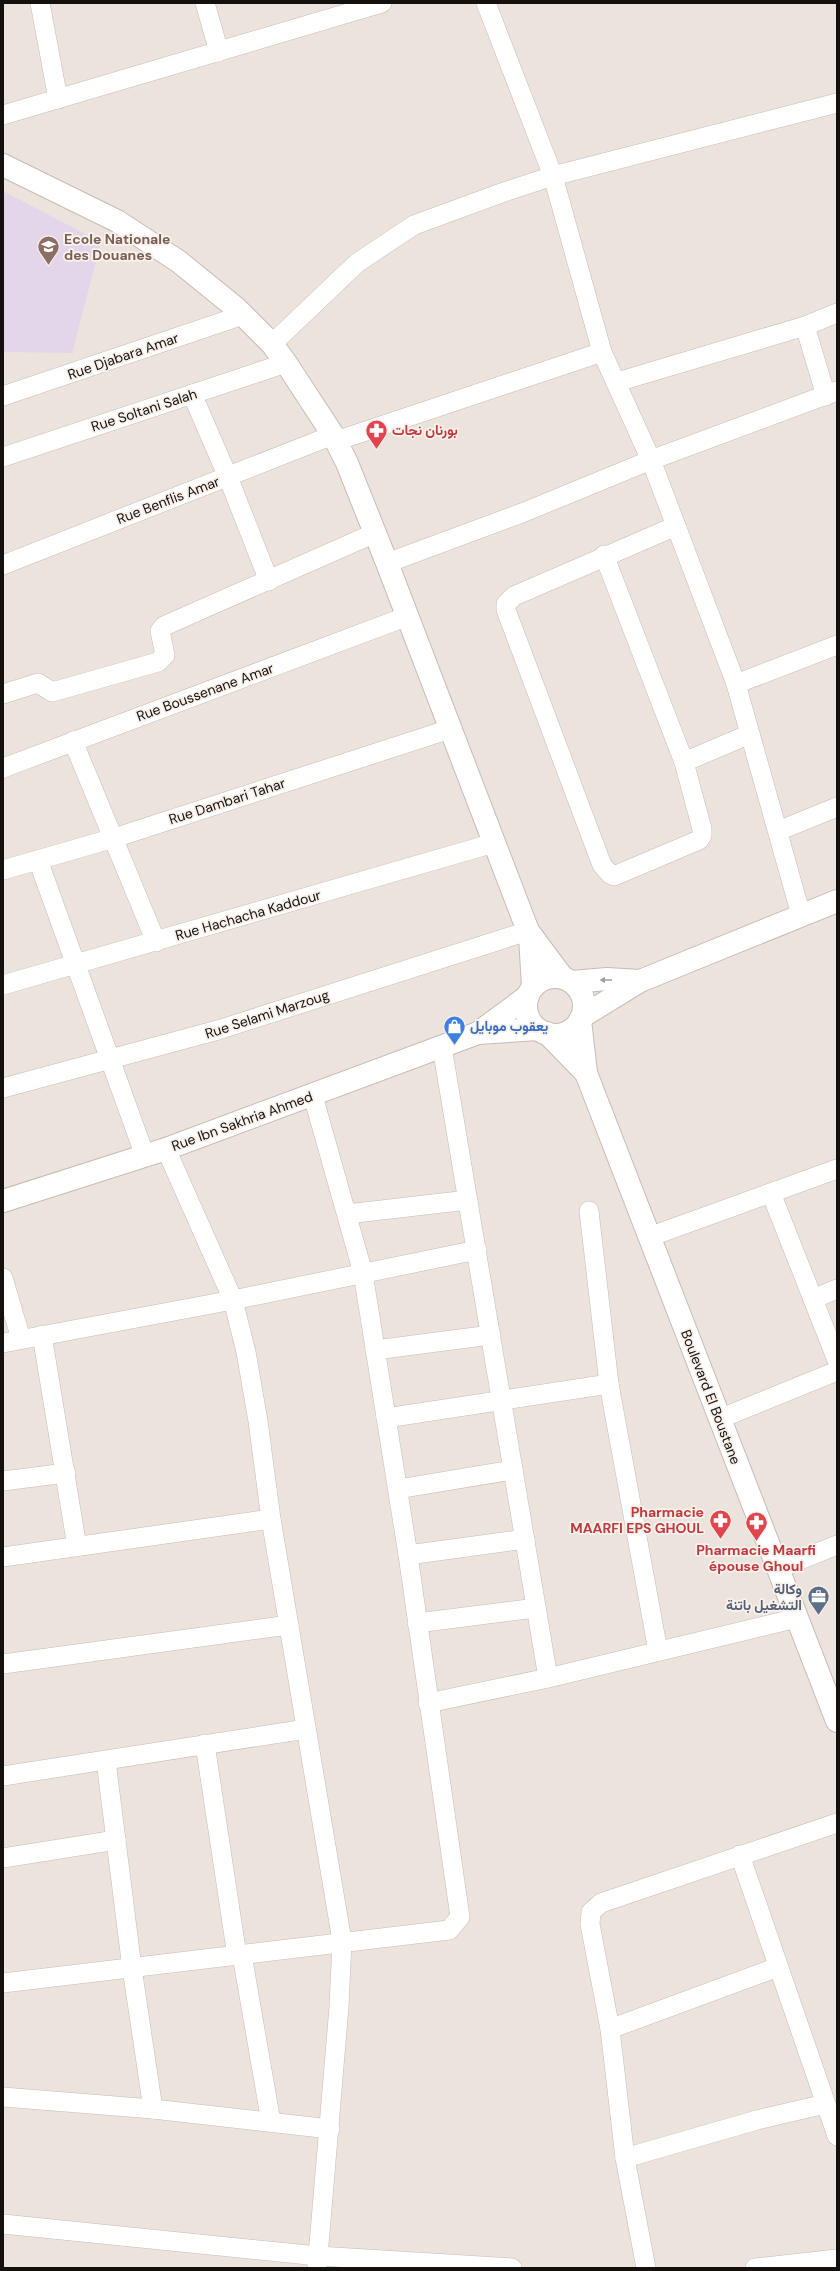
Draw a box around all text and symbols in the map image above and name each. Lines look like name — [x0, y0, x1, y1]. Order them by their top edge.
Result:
place label: Ecole Nationale des Douanes — [64, 230, 170, 264]
school or university icon: Ecole Nationale des Douanes — [36, 234, 62, 267]
street label: Rue Djabara Amar — [65, 329, 181, 383]
street label: Rue Soltani Salah — [89, 384, 199, 436]
pharmacy icon: بورنان نجات — [363, 417, 389, 450]
place label: بورنان نجات — [392, 421, 458, 439]
street label: Rue Benflis Amar — [114, 472, 222, 528]
street label: Rue Boussenane Amar — [134, 659, 276, 725]
street label: Rue Dambari Tahar — [166, 774, 288, 828]
street label: Rue Hachacha Kaddour — [173, 886, 323, 944]
one-way arrow — [600, 976, 612, 983]
street label: Rue Selami Marzoug — [203, 985, 332, 1043]
shop icon: يعقوب موبايل — [442, 1013, 468, 1046]
place label: يعقوب موبايل — [470, 1017, 548, 1035]
street label: Rue Ibn Sakhria Ahmed — [169, 1087, 315, 1155]
street label: Boulevard El Boustane — [677, 1327, 745, 1467]
place label: Pharmacie MAARFI EPS GHOUL — [570, 1503, 704, 1537]
pharmacy icon: Pharmacie MAARFI EPS GHOUL — [707, 1507, 733, 1540]
pharmacy icon: Pharmacie Maarfi épouse Ghoul — [743, 1509, 769, 1542]
place label: Pharmacie Maarfi épouse Ghoul — [696, 1541, 816, 1575]
place label: وكالة التشغيل باتنة — [726, 1580, 802, 1614]
office icon: وكالة التشغيل باتنة — [805, 1584, 831, 1617]

